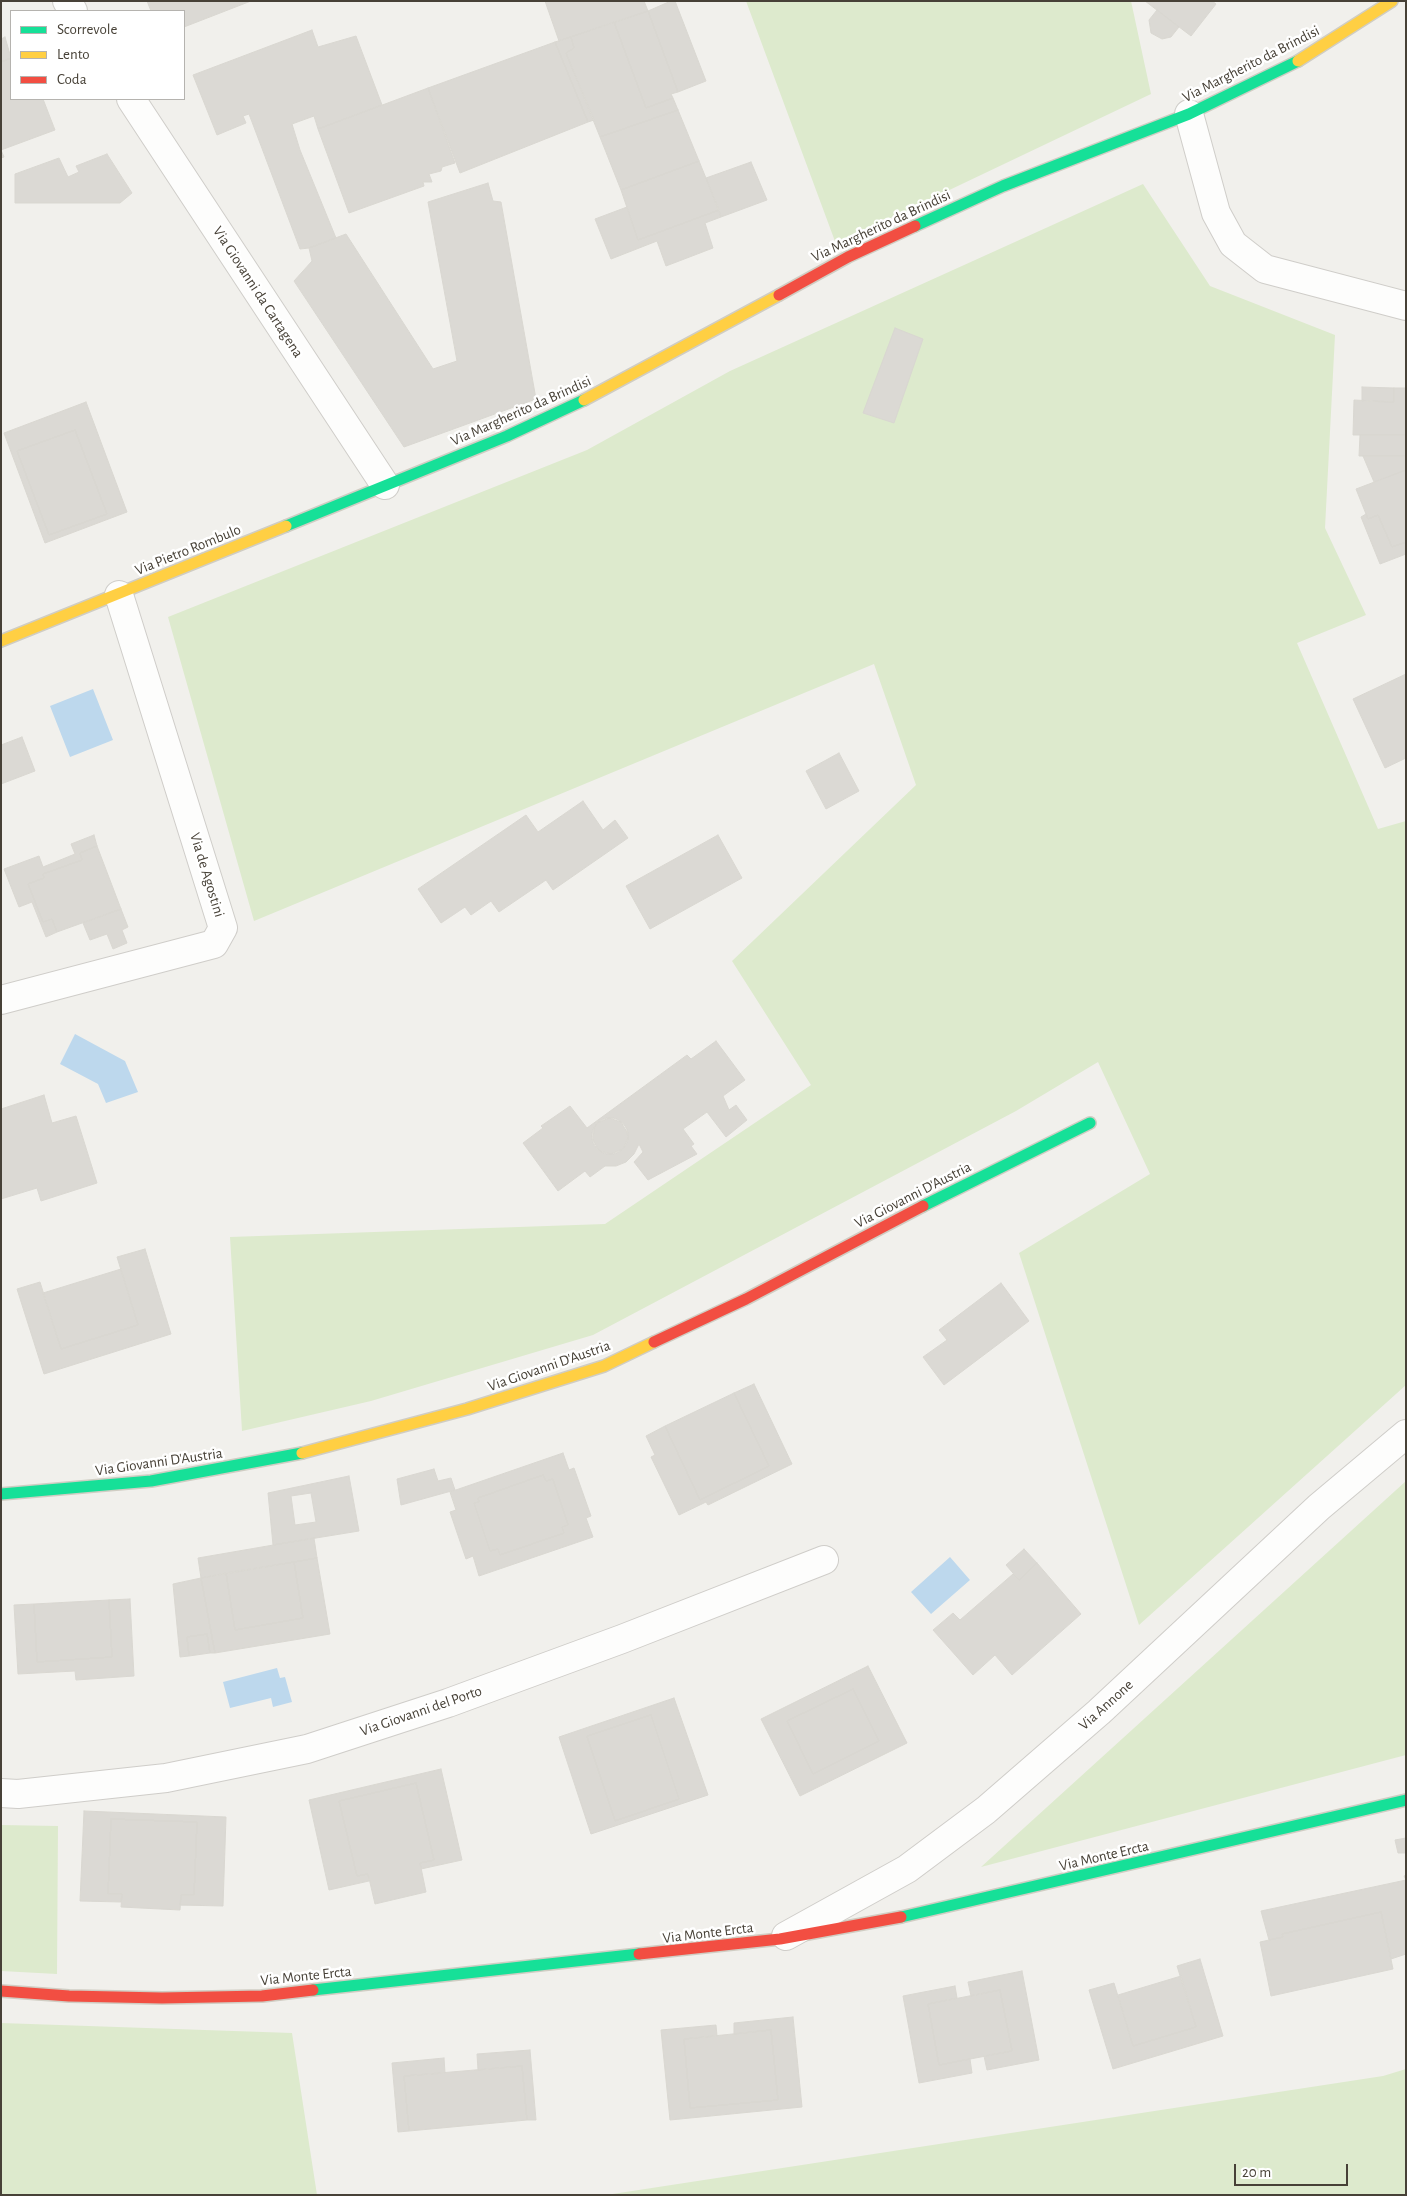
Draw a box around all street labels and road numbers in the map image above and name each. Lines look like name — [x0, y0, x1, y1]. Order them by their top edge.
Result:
street label: Via Margherito da Brindisi — [1179, 22, 1323, 106]
street label: Via Margherito da Brindisi — [809, 186, 953, 266]
street label: Via Giovanni da Cartagena — [209, 223, 307, 361]
street label: Via Margherito da Brindisi — [448, 372, 594, 450]
street label: Via Pietro Rombulo — [132, 521, 244, 579]
street label: Via de Agostini — [186, 831, 228, 919]
street label: Via Giovanni D'Austria — [852, 1158, 974, 1232]
street label: Via Giovanni D'Austria — [485, 1337, 613, 1395]
street label: Via Giovanni D'Austria — [94, 1444, 224, 1480]
street label: Via Annone — [1075, 1676, 1137, 1734]
street label: Via Giovanni del Porto — [358, 1682, 484, 1740]
street label: Via Monte Ercta — [1057, 1837, 1151, 1875]
street label: Via Monte Ercta — [662, 1919, 754, 1947]
street label: Via Monte Ercta — [260, 1962, 352, 1990]

